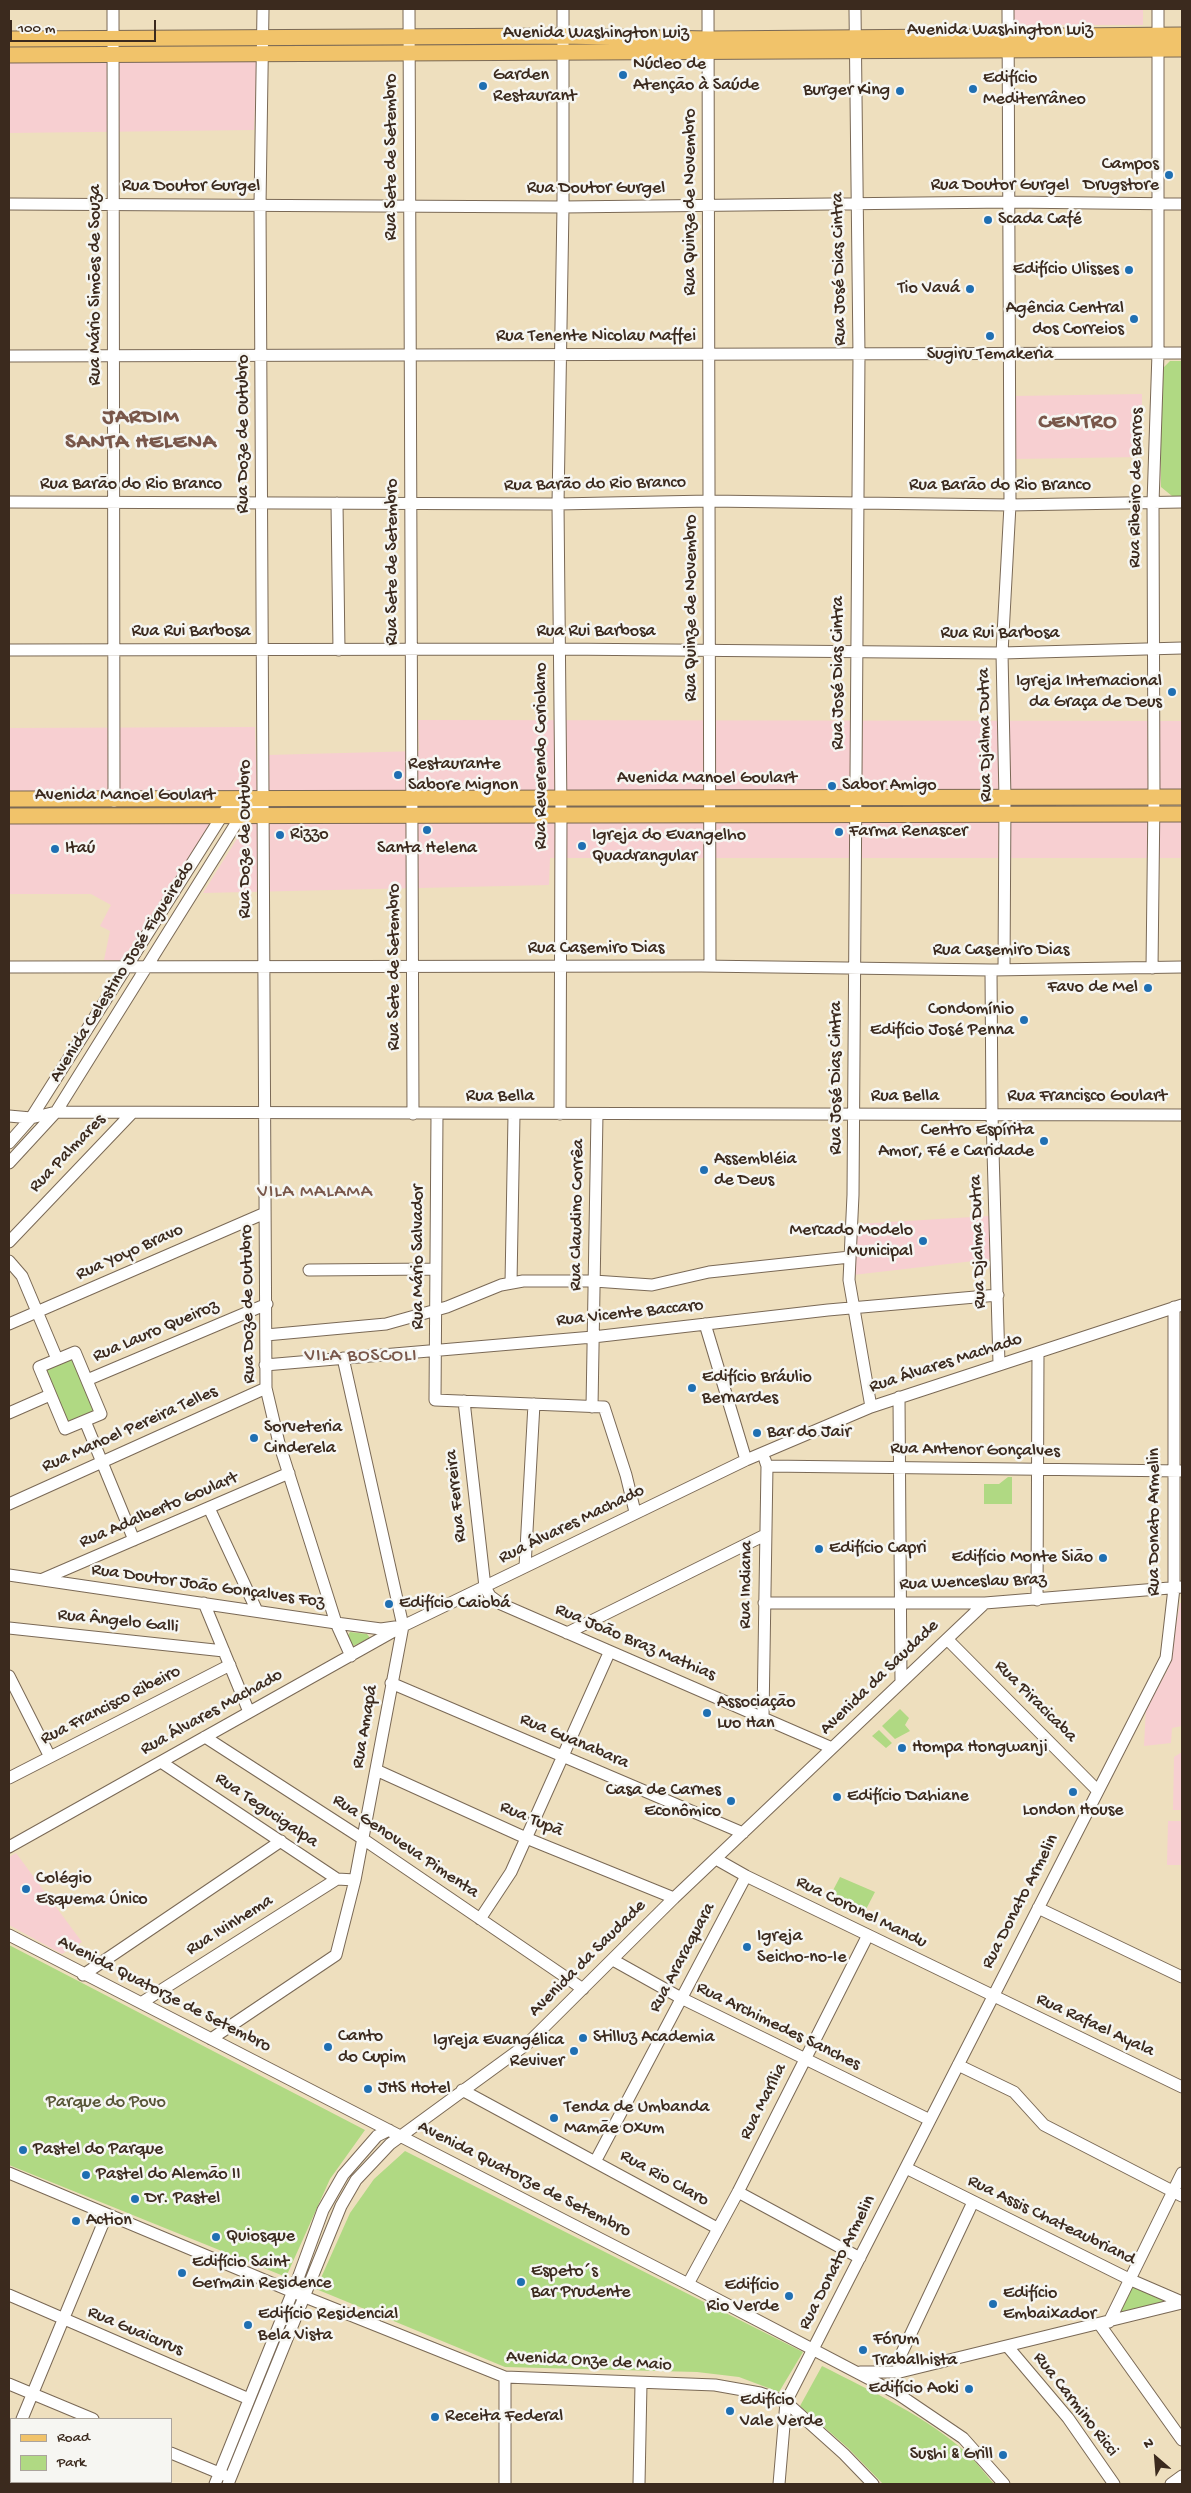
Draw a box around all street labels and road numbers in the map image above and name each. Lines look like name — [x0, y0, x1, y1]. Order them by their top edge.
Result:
street label: Avenida Washington Luiz — [907, 20, 1093, 42]
street label: Avenida Washington Luiz — [503, 23, 689, 45]
street label: Rua Sete de Setembro — [381, 73, 403, 241]
street label: Rua Quinze de Novembro — [680, 108, 702, 296]
street label: Rua Doutor Gurgel — [931, 175, 1069, 197]
street label: Rua Doutor Gurgel — [122, 176, 260, 198]
street label: Rua Doutor Gurgel — [527, 178, 665, 200]
street label: Rua Mário Simões de Souza — [85, 184, 107, 386]
street label: Rua José Dias Cintra — [828, 192, 852, 346]
street label: Rua Tenente Nicolau Maffei — [496, 326, 696, 348]
street label: Rua Doze de Outubro — [233, 354, 255, 514]
street label: Rua Ribeiro de Barros — [1125, 408, 1149, 568]
street label: Rua Barão do Rio Branco — [504, 473, 686, 497]
street label: Rua Barão do Rio Branco — [40, 474, 222, 496]
street label: Rua Barão do Rio Branco — [909, 475, 1091, 497]
street label: Rua Sete de Setembro — [382, 478, 404, 646]
street label: Rua Quinze de Novembro — [681, 514, 703, 702]
street label: Rua José Dias Cintra — [828, 596, 850, 750]
street label: Rua Rui Barbosa — [131, 621, 251, 643]
street label: Rua Rui Barbosa — [536, 621, 656, 643]
street label: Rua Rui Barbosa — [940, 623, 1060, 645]
street label: Rua Reverendo Coriolano — [531, 662, 553, 850]
street label: Rua Djalma Dutra — [974, 668, 998, 802]
street label: Rua Doze de Outubro — [235, 759, 257, 919]
street label: Avenida Manoel Goulart — [617, 768, 797, 790]
street label: Avenida Manoel Goulart — [35, 785, 215, 807]
street label: Avenida Celestino José Figueiredo — [46, 857, 200, 1087]
street label: Rua Sete de Setembro — [384, 883, 406, 1051]
street label: Rua Casemiro Dias — [528, 938, 664, 960]
street label: Rua Casemiro Dias — [933, 940, 1069, 962]
street label: Rua José Dias Cintra — [826, 1001, 848, 1155]
street label: Rua Bella — [466, 1086, 534, 1108]
street label: Rua Bella — [871, 1086, 939, 1108]
street label: Rua Francisco Goulart — [1007, 1086, 1167, 1108]
street label: Rua Palmares — [25, 1110, 111, 1198]
street label: Rua Claudino Corrêa — [566, 1139, 590, 1291]
street label: Rua Djalma Dutra — [966, 1175, 992, 1309]
street label: Rua Mário Salvador — [408, 1185, 430, 1329]
street label: Rua Yoyo Bravo — [73, 1220, 187, 1286]
street label: Rua Doze de Outubro — [237, 1224, 261, 1384]
street label: Rua Lauro Queiroz — [90, 1296, 222, 1368]
street label: Rua Vicente Baccaro — [555, 1296, 705, 1332]
street label: Rua Álvares Machado — [867, 1329, 1025, 1399]
street label: Rua Manoel Pereira Telles — [39, 1382, 221, 1478]
street label: Rua Antenor Gonçalves — [890, 1439, 1060, 1463]
street label: Rua Donato Armelin — [1144, 1448, 1166, 1596]
street label: Rua Ferreira — [441, 1449, 473, 1543]
street label: Rua Adalberto Goulart — [76, 1468, 242, 1554]
street label: Rua Álvares Machado — [496, 1480, 648, 1570]
street label: Rua Indiana — [735, 1541, 759, 1629]
street label: Rua Doutor João Gonçalves Foz — [90, 1560, 326, 1614]
street label: Rua Wenceslau Braz — [899, 1570, 1047, 1596]
street label: Rua João Braz Mathias — [551, 1599, 719, 1687]
street label: Rua Ângelo Galli — [56, 1605, 180, 1639]
street label: Avenida da Saudade — [816, 1616, 944, 1740]
street label: Rua Piracicaba — [989, 1656, 1081, 1748]
street label: Rua Francisco Ribeiro — [37, 1661, 185, 1751]
street label: Rua Álvares Machado — [137, 1665, 287, 1761]
street label: Rua Amapá — [348, 1684, 384, 1770]
street label: Rua Guanabara — [516, 1709, 632, 1775]
street label: Rua Tegucigalpa — [210, 1768, 322, 1854]
street label: Rua Genoveva Pimenta — [328, 1790, 482, 1904]
street label: Rua Tupã — [496, 1797, 566, 1843]
street label: Rua Donato Armelin — [978, 1831, 1064, 1973]
street label: Rua Coronel Mandu — [792, 1872, 930, 1954]
street label: Rua Ivinhema — [182, 1891, 278, 1961]
street label: Avenida da Saudade — [525, 1896, 651, 2022]
street label: Rua Araraquara — [645, 1899, 721, 2017]
street label: Avenida Quatorze de Setembro — [54, 1932, 274, 2058]
street label: Rua Archimedes Sanches — [692, 1978, 864, 2076]
street label: Rua Rafael Ayala — [1032, 1989, 1158, 2063]
street label: Rua Marília — [736, 2060, 792, 2144]
street label: Avenida Quatorze de Setembro — [414, 2117, 634, 2243]
street label: Rua Rio Claro — [616, 2146, 712, 2212]
street label: Rua Assis Chateaubriand — [964, 2171, 1138, 2271]
street label: Rua Donato Armelin — [795, 2192, 881, 2334]
street label: Rua Guaicurus — [84, 2302, 186, 2362]
street label: Avenida Onze de Maio — [506, 2347, 672, 2377]
street label: Rua Carmino Ricci — [1028, 2348, 1122, 2462]

